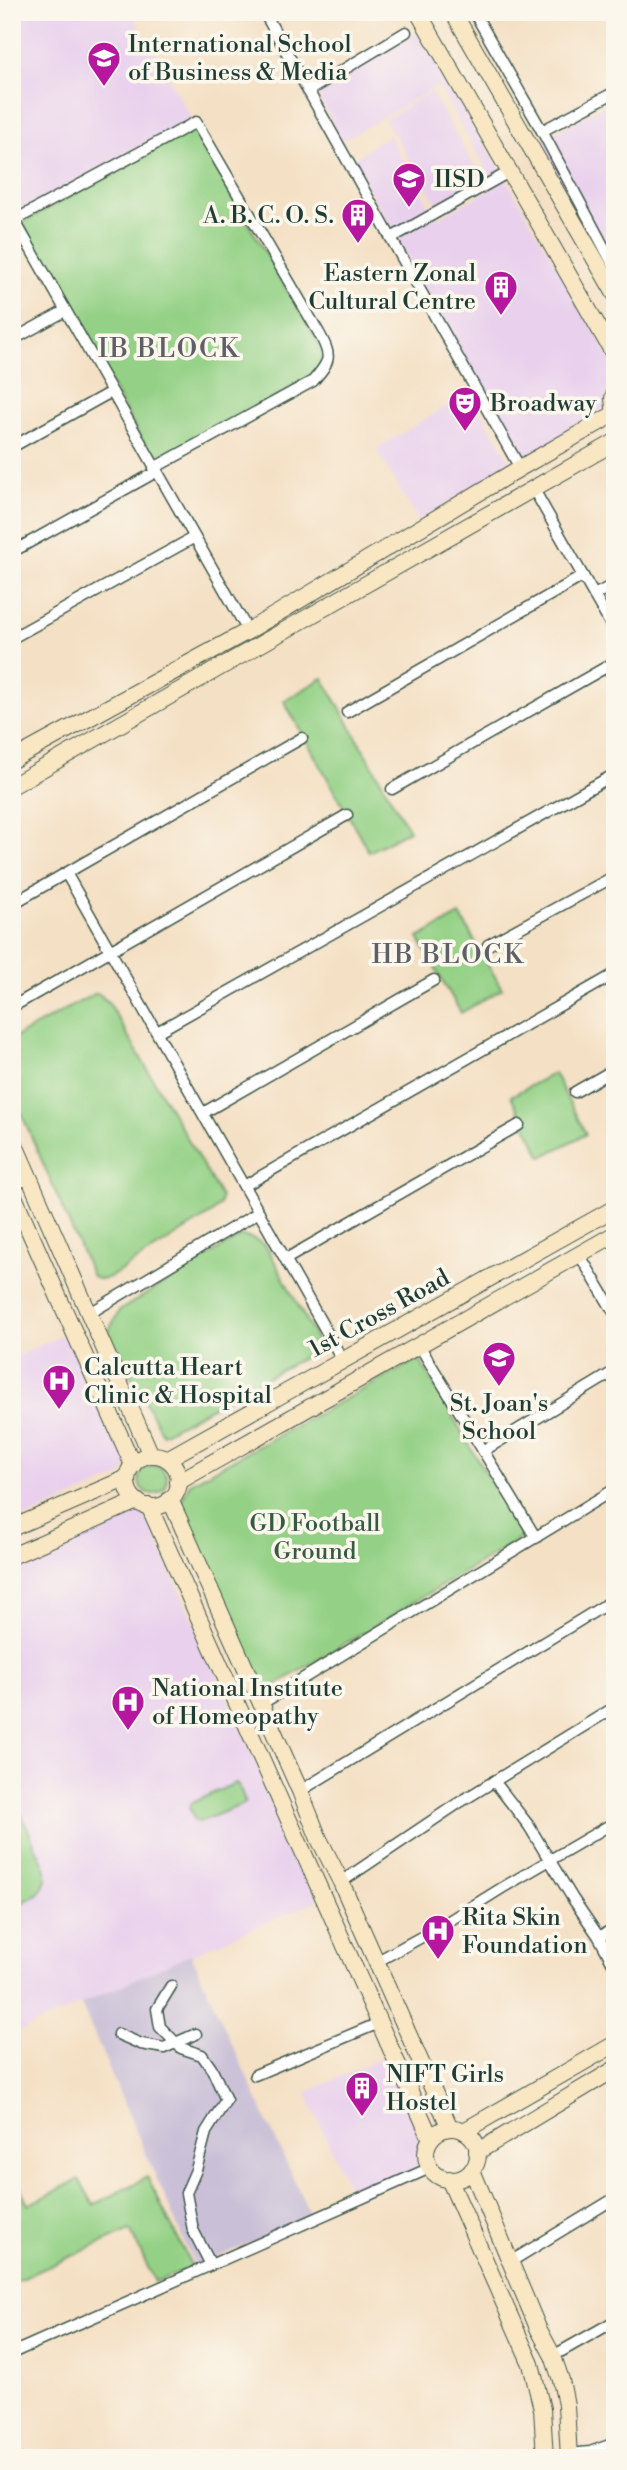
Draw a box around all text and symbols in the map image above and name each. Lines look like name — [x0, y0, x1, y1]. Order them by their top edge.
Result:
place label: International School of Business & Media — [128, 30, 352, 88]
school or university icon: International School of Business & Media — [85, 39, 123, 88]
school or university icon: IISD — [390, 160, 428, 209]
place label: IISD — [434, 165, 485, 195]
building icon: A. B. C. O. S. — [339, 196, 377, 245]
place label: A. B. C. O. S. — [202, 201, 334, 231]
place label: Eastern Zonal Cultural Centre — [308, 259, 476, 317]
building icon: Eastern Zonal Cultural Centre — [482, 268, 520, 317]
district label: IB BLOCK — [98, 333, 240, 365]
theatre icon: Broadway — [446, 384, 484, 433]
place label: Broadway — [489, 389, 597, 419]
district label: HB BLOCK — [371, 939, 525, 971]
street label: 1st Cross Road — [304, 1263, 455, 1365]
school or university icon: St. Joan's School — [480, 1339, 518, 1388]
place label: Calcutta Heart Clinic & Hospital — [84, 1353, 272, 1411]
hospital icon: Calcutta Heart Clinic & Hospital — [40, 1362, 78, 1411]
place label: St. Joan's School — [450, 1389, 548, 1447]
park label: GD Football Ground — [250, 1509, 380, 1567]
place label: National Institute of Homeopathy — [152, 1674, 343, 1732]
hospital icon: National Institute of Homeopathy — [109, 1683, 147, 1732]
place label: Rita Skin Foundation — [462, 1903, 588, 1961]
hospital icon: Rita Skin Foundation — [419, 1912, 457, 1961]
place label: NIFT Girls Hostel — [386, 2060, 504, 2118]
building icon: NIFT Girls Hostel — [343, 2069, 381, 2118]

